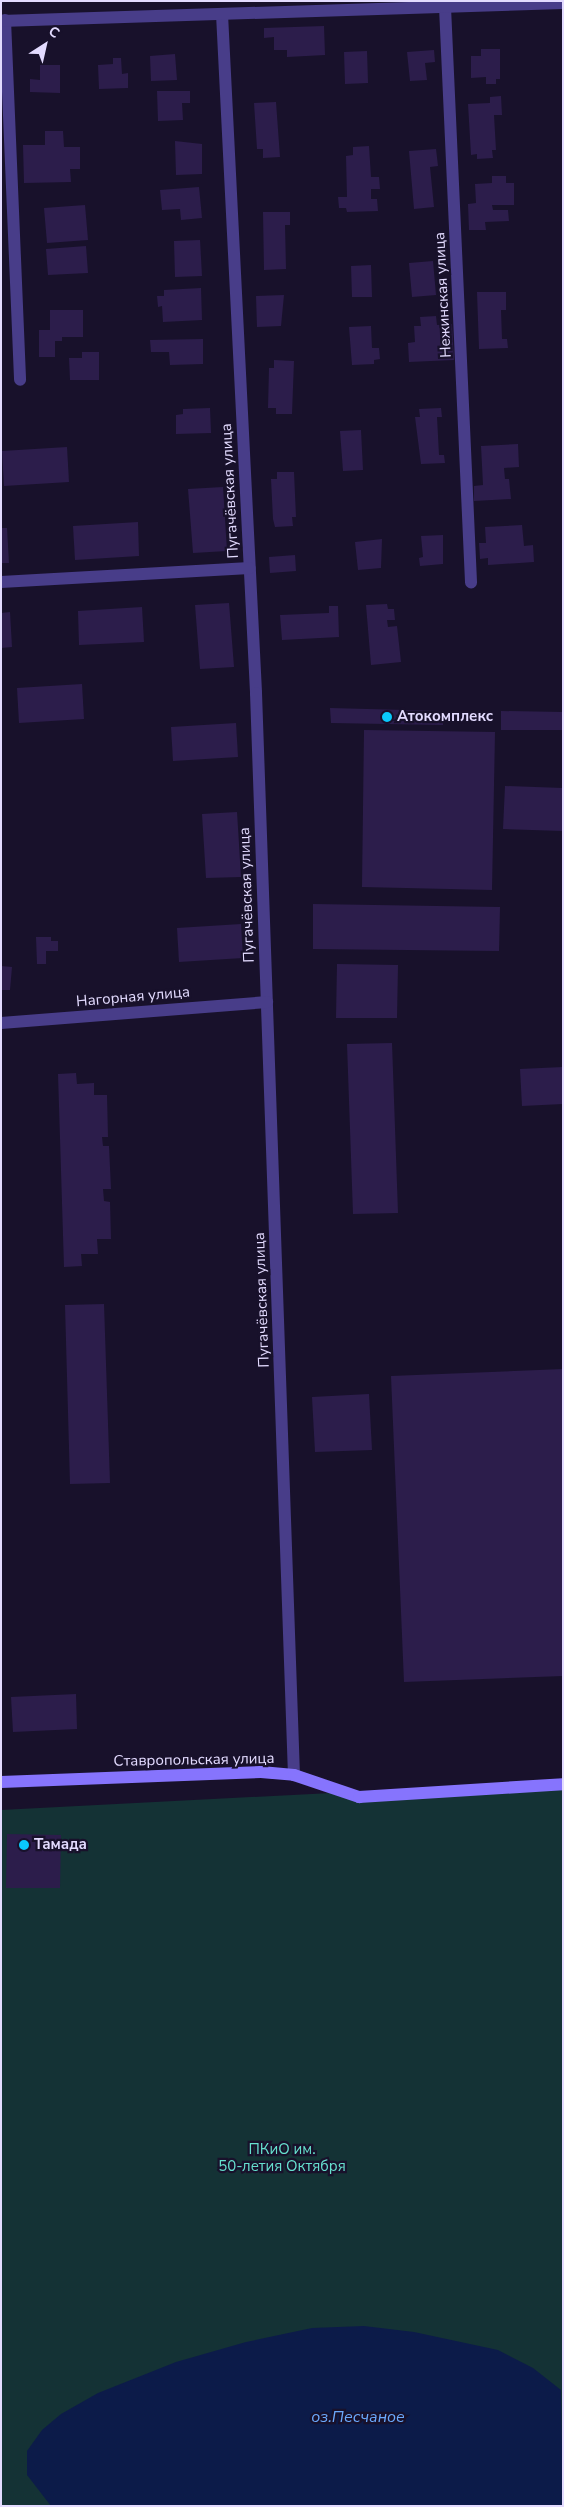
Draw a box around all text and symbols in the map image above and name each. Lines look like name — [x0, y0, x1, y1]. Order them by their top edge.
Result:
north arrow — [20, 20, 70, 70]
text: С — [45, 22, 63, 43]
street label: Нежинская улица — [431, 232, 455, 358]
street label: Пугачёвская улица — [217, 423, 243, 559]
place label: Атокомплекс — [397, 708, 493, 726]
marker: Атокомплекс — [381, 711, 393, 723]
street label: Пугачёвская улица — [236, 827, 258, 963]
street label: Нагорная улица — [75, 983, 191, 1011]
street label: Пугачёвская улица — [251, 1232, 273, 1368]
street label: Ставропольская улица — [113, 1750, 275, 1770]
place label: Тамада — [34, 1836, 87, 1854]
marker: Тамада — [18, 1839, 30, 1851]
park label: ПКиО им. 50-летия Октября — [218, 2140, 346, 2175]
water label: оз.Песчаное — [311, 2407, 405, 2427]

